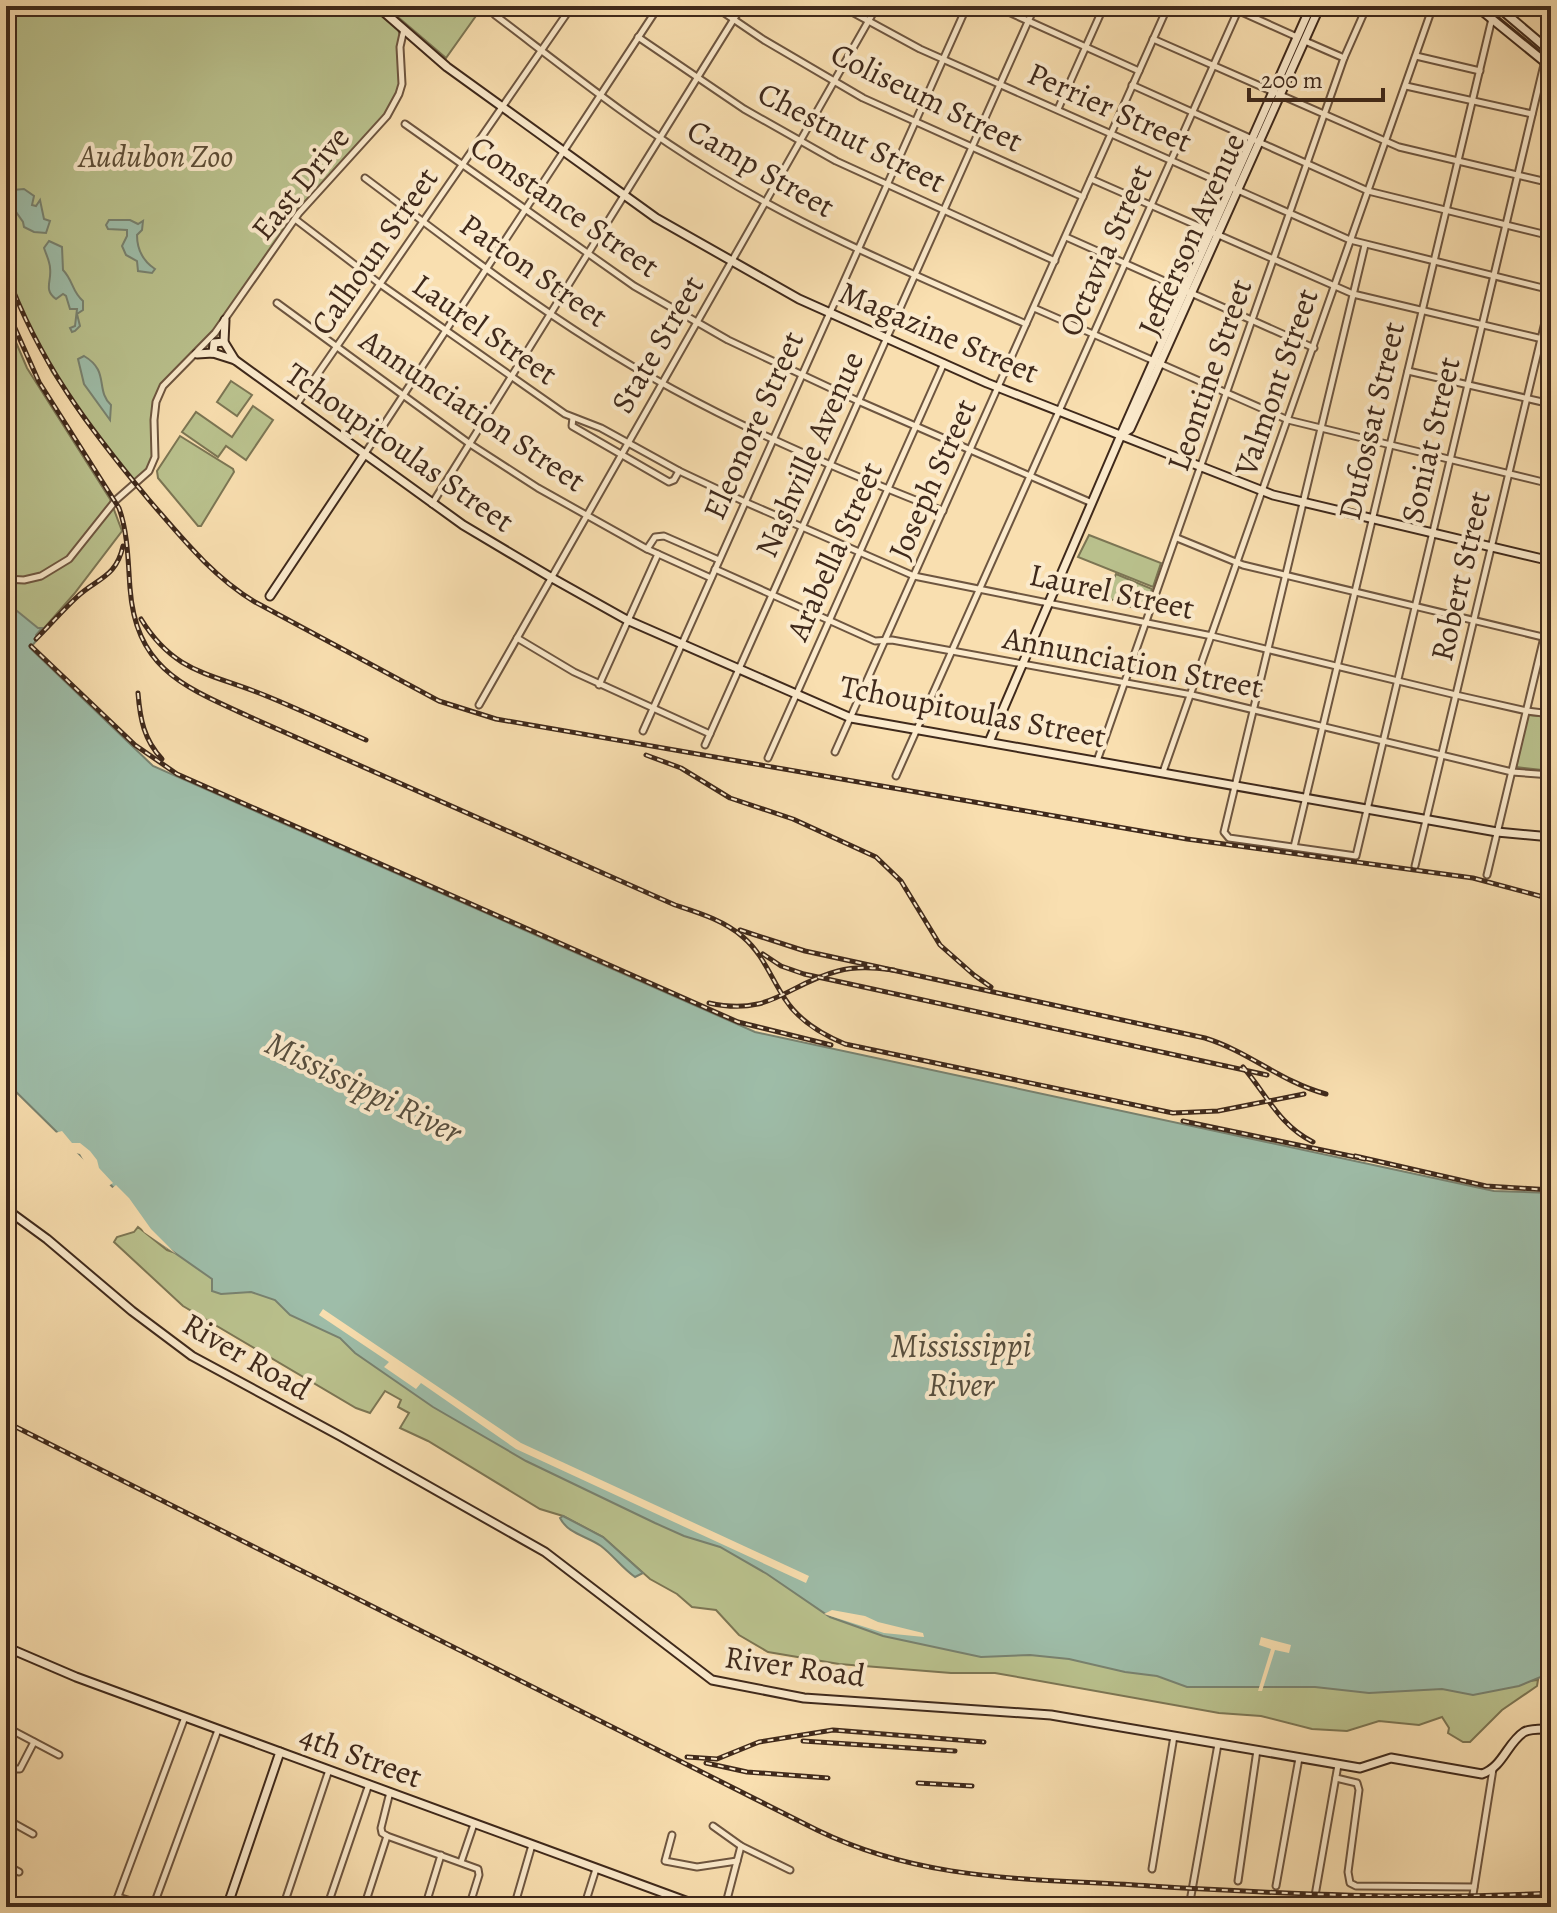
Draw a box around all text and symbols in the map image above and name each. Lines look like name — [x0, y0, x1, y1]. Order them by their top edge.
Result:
street label: Coliseum Street — [824, 32, 1030, 162]
street label: Perrier Street — [1021, 51, 1199, 163]
scale bar — [1249, 52, 1383, 102]
text: 200 m — [1261, 64, 1323, 96]
street label: Chestnut Street — [751, 71, 953, 203]
street label: Camp Street — [679, 108, 843, 228]
street label: East Drive — [240, 117, 360, 249]
street label: Constance Street — [462, 125, 668, 287]
street label: Jefferson Avenue — [1127, 126, 1255, 342]
park label: Audubon Zoo — [77, 134, 233, 178]
street label: Octavia Street — [1048, 157, 1162, 343]
street label: Calhoun Street — [300, 158, 448, 344]
street label: Patton Street — [451, 203, 617, 337]
street label: Laurel Street — [404, 263, 566, 395]
street label: State Street — [600, 267, 714, 421]
street label: Magazine Street — [832, 270, 1046, 394]
street label: Leontine Street — [1156, 273, 1262, 477]
street label: Valmont Street — [1223, 282, 1329, 482]
street label: Annunciation Street — [351, 318, 595, 502]
street label: Dufossat Street — [1327, 318, 1415, 524]
street label: Eleonore Street — [692, 324, 814, 526]
street label: Nashville Avenue — [744, 344, 874, 564]
street label: Tchoupitoulas Street — [277, 352, 523, 542]
street label: Soniat Street — [1390, 353, 1470, 527]
street label: Joseph Street — [877, 392, 987, 566]
street label: Arabella Street — [775, 455, 893, 648]
street label: Robert Street — [1419, 487, 1501, 665]
street label: Laurel Street — [1025, 552, 1199, 630]
street label: Annunciation Street — [998, 615, 1267, 709]
street label: Tchoupitoulas Street — [836, 664, 1110, 758]
water label: Mississippi River — [258, 1020, 471, 1156]
street label: River Road — [175, 1302, 320, 1411]
water label: Mississippi River — [891, 1322, 1031, 1408]
street label: River Road — [722, 1634, 869, 1698]
street label: 4th Street — [294, 1714, 428, 1798]

